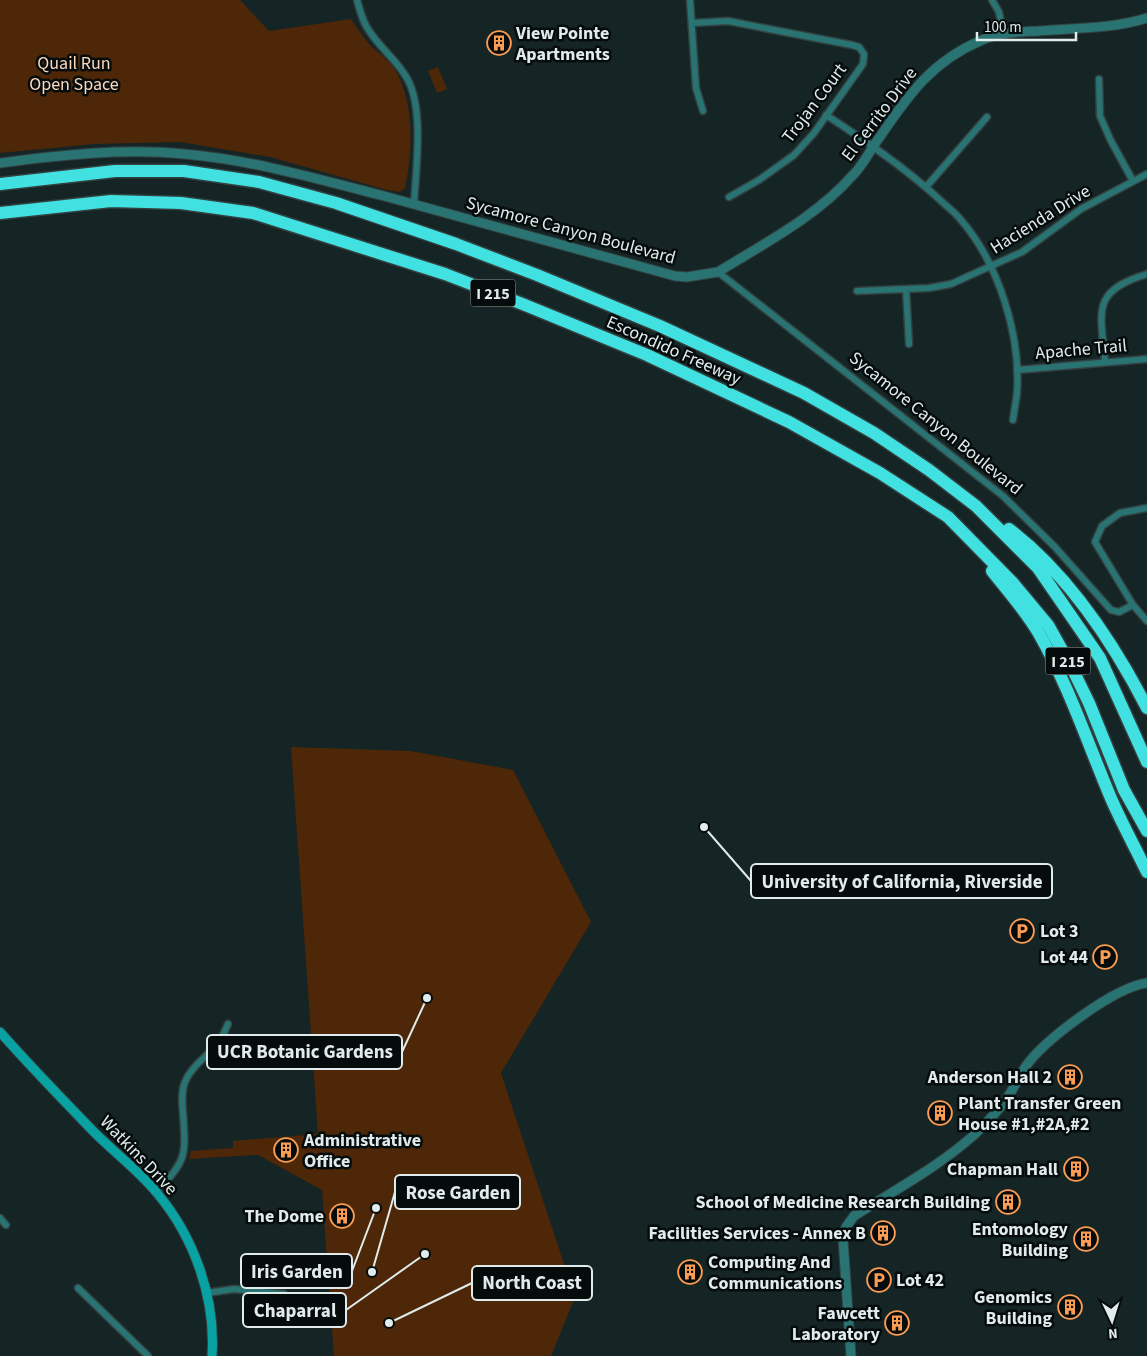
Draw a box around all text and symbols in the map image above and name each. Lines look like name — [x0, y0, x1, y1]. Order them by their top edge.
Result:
scale bar — [977, 10, 1076, 42]
text: 100 m — [984, 17, 1022, 38]
place label: View Pointe Apartments — [515, 21, 610, 67]
building icon: View Pointe Apartments — [486, 30, 512, 56]
park label: Quail Run Open Space — [29, 51, 119, 97]
street label: Trojan Court — [776, 58, 853, 148]
street label: El Cerrito Drive — [836, 62, 923, 167]
street label: Hacienda Drive — [985, 179, 1095, 260]
street label: Sycamore Canyon Boulevard — [463, 190, 678, 271]
road number: I 215 — [470, 280, 516, 306]
street label: Escondido Freeway — [602, 310, 746, 392]
street label: Apache Trail — [1034, 333, 1128, 366]
street label: Sycamore Canyon Boulevard — [844, 346, 1027, 501]
road number: I 215 — [1046, 648, 1090, 674]
callout: University of California, Riverside — [751, 864, 1052, 898]
text: University of California, Riverside — [761, 869, 1043, 896]
parking icon: Lot 3 — [1009, 918, 1035, 944]
place label: Lot 3 — [1040, 919, 1079, 944]
parking icon: Lot 44 — [1092, 944, 1118, 970]
place label: Lot 44 — [1040, 945, 1088, 970]
callout: UCR Botanic Gardens — [207, 1035, 402, 1069]
text: UCR Botanic Gardens — [217, 1039, 393, 1066]
building icon: Anderson Hall 2 — [1057, 1064, 1083, 1090]
place label: Anderson Hall 2 — [927, 1065, 1052, 1090]
place label: Plant Transfer Green House #1,#2A,#2 — [958, 1091, 1121, 1137]
building icon: Plant Transfer Green House #1,#2A,#2 — [927, 1100, 953, 1126]
street label: Watkins Drive — [94, 1110, 183, 1201]
place label: Administrative Office — [303, 1128, 421, 1174]
building icon: Administrative Office — [273, 1137, 299, 1163]
building icon: Chapman Hall — [1063, 1156, 1089, 1182]
place label: Chapman Hall — [947, 1157, 1058, 1182]
callout: Rose Garden — [395, 1175, 520, 1209]
text: Rose Garden — [405, 1180, 511, 1207]
building icon: School of Medicine Research Building — [995, 1189, 1021, 1215]
place label: School of Medicine Research Building — [696, 1190, 990, 1215]
building icon: The Dome — [329, 1203, 355, 1229]
place label: The Dome — [245, 1204, 324, 1229]
place label: Entomology Building — [972, 1217, 1069, 1263]
building icon: Facilities Services - Annex B — [870, 1220, 896, 1246]
place label: Facilities Services - Annex B — [648, 1221, 866, 1246]
building icon: Entomology Building — [1073, 1226, 1099, 1252]
place label: Computing And Communications — [708, 1250, 842, 1296]
callout: Iris Garden — [241, 1254, 352, 1288]
text: Iris Garden — [251, 1259, 343, 1286]
building icon: Computing And Communications — [677, 1259, 703, 1285]
callout: North Coast — [472, 1266, 592, 1300]
parking icon: Lot 42 — [866, 1267, 892, 1293]
place label: Lot 42 — [896, 1268, 944, 1293]
text: North Coast — [482, 1270, 582, 1297]
place label: Genomics Building — [974, 1285, 1052, 1331]
callout: Chaparral — [243, 1293, 346, 1327]
building icon: Genomics Building — [1057, 1294, 1083, 1320]
north arrow — [1087, 1296, 1137, 1346]
text: Chaparral — [254, 1298, 337, 1325]
place label: Fawcett Laboratory — [792, 1301, 881, 1347]
building icon: Fawcett Laboratory — [884, 1310, 910, 1336]
text: N — [1107, 1323, 1118, 1343]

